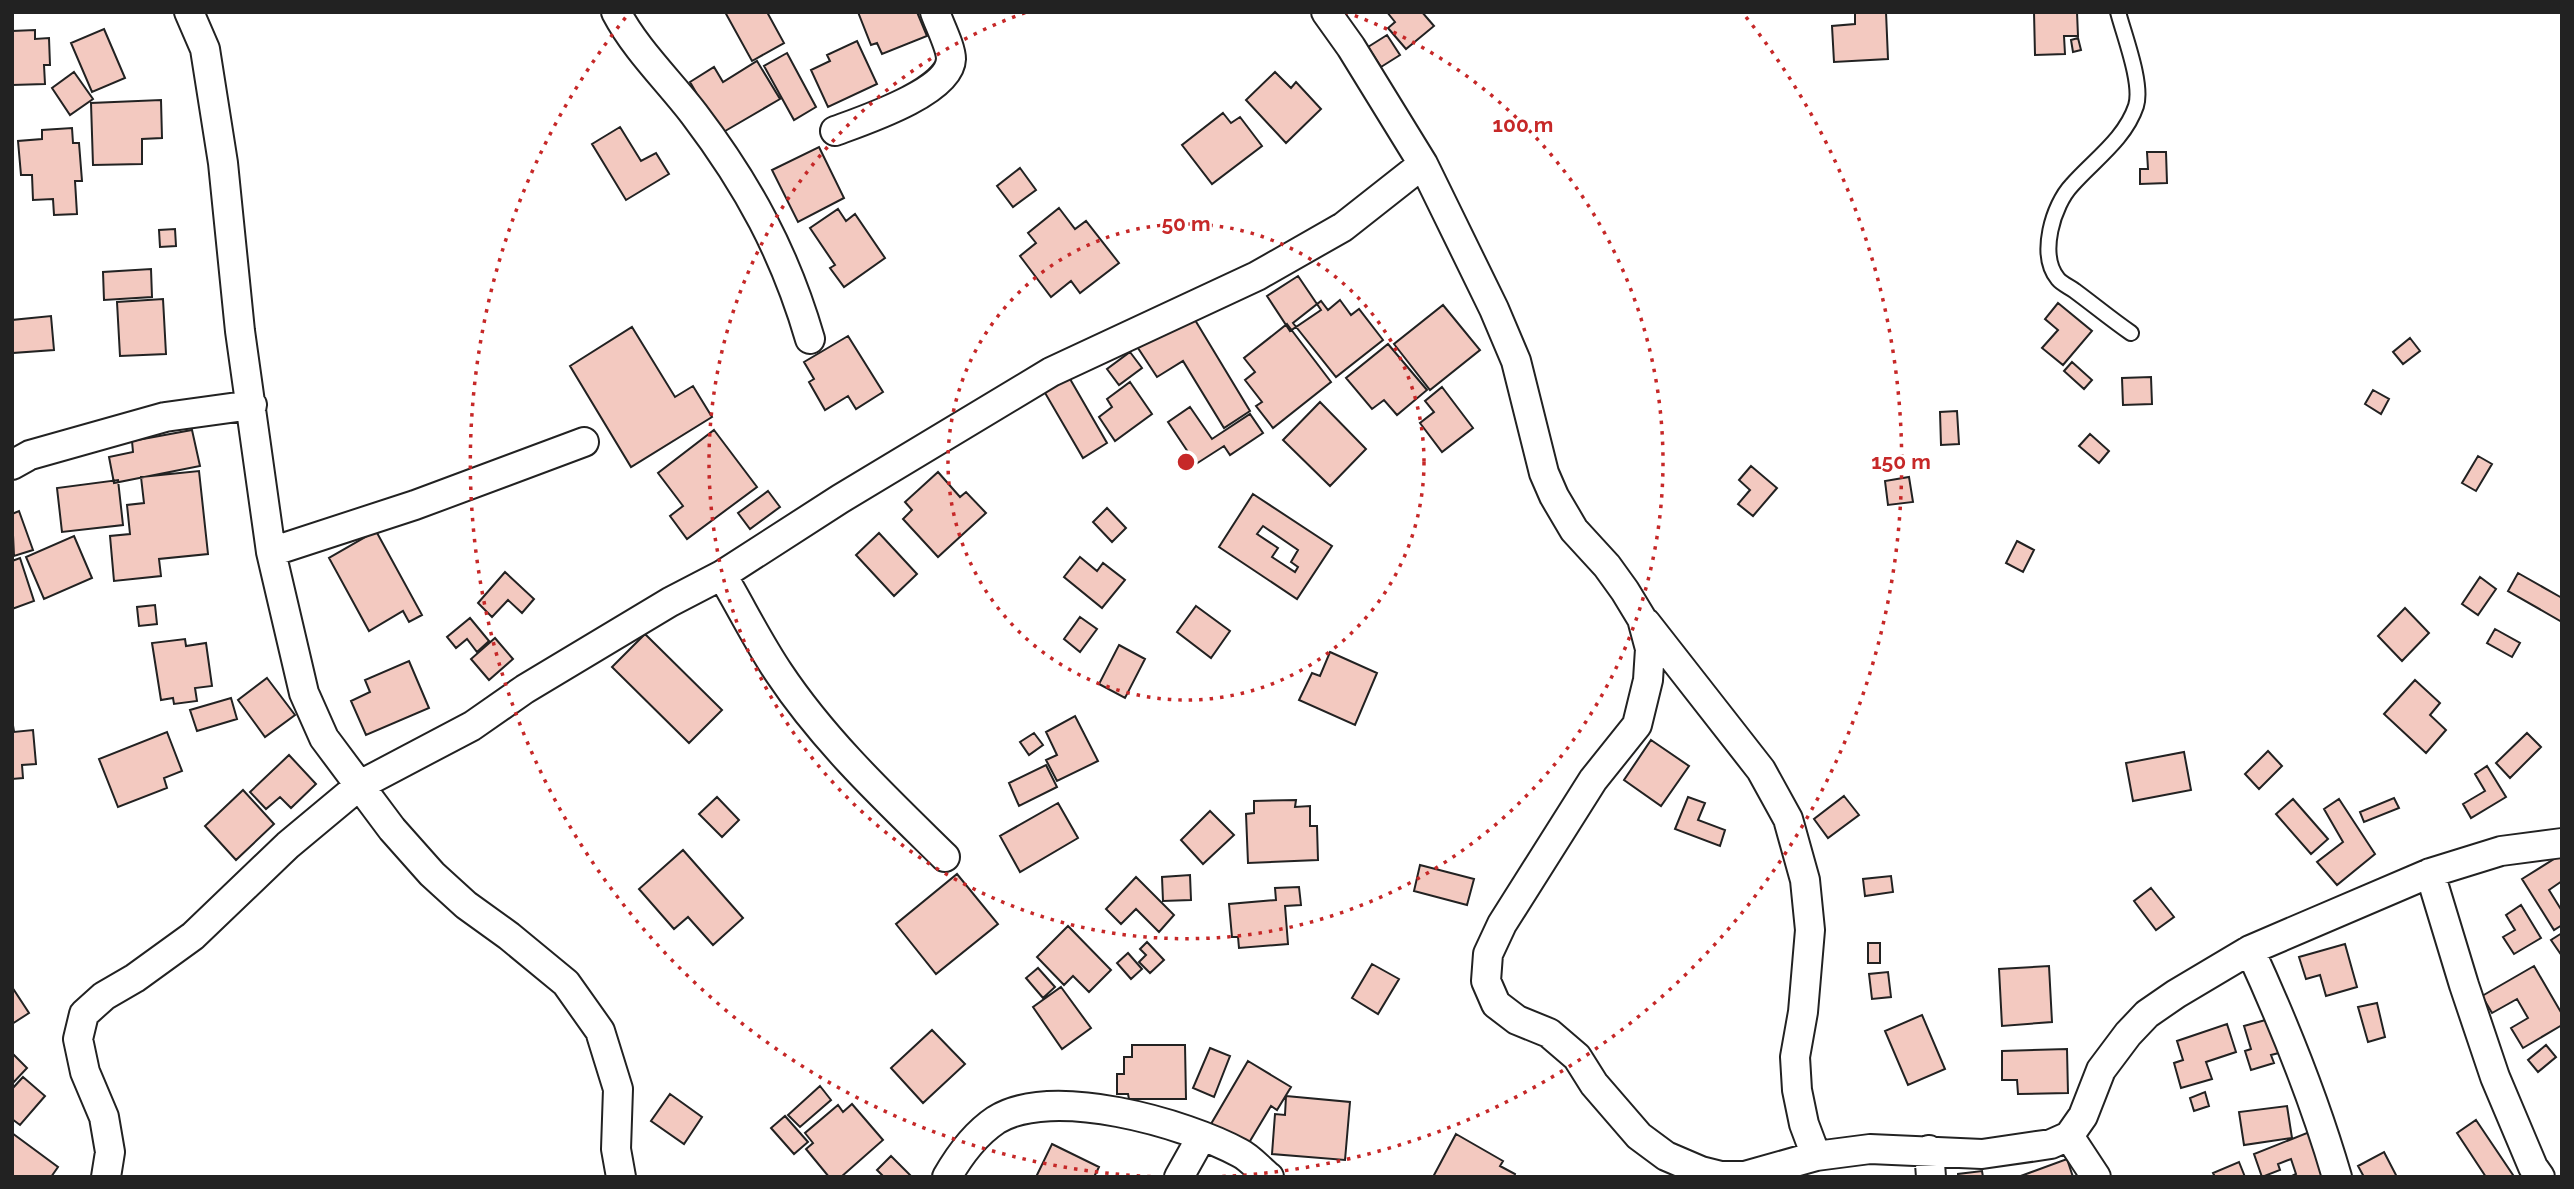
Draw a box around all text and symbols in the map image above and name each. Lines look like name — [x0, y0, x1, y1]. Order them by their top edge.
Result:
text: 100 m — [1493, 112, 1553, 137]
text: 50 m — [1161, 211, 1211, 236]
text: 150 m — [1871, 449, 1931, 474]
centre of rings — [1174, 450, 1198, 474]

